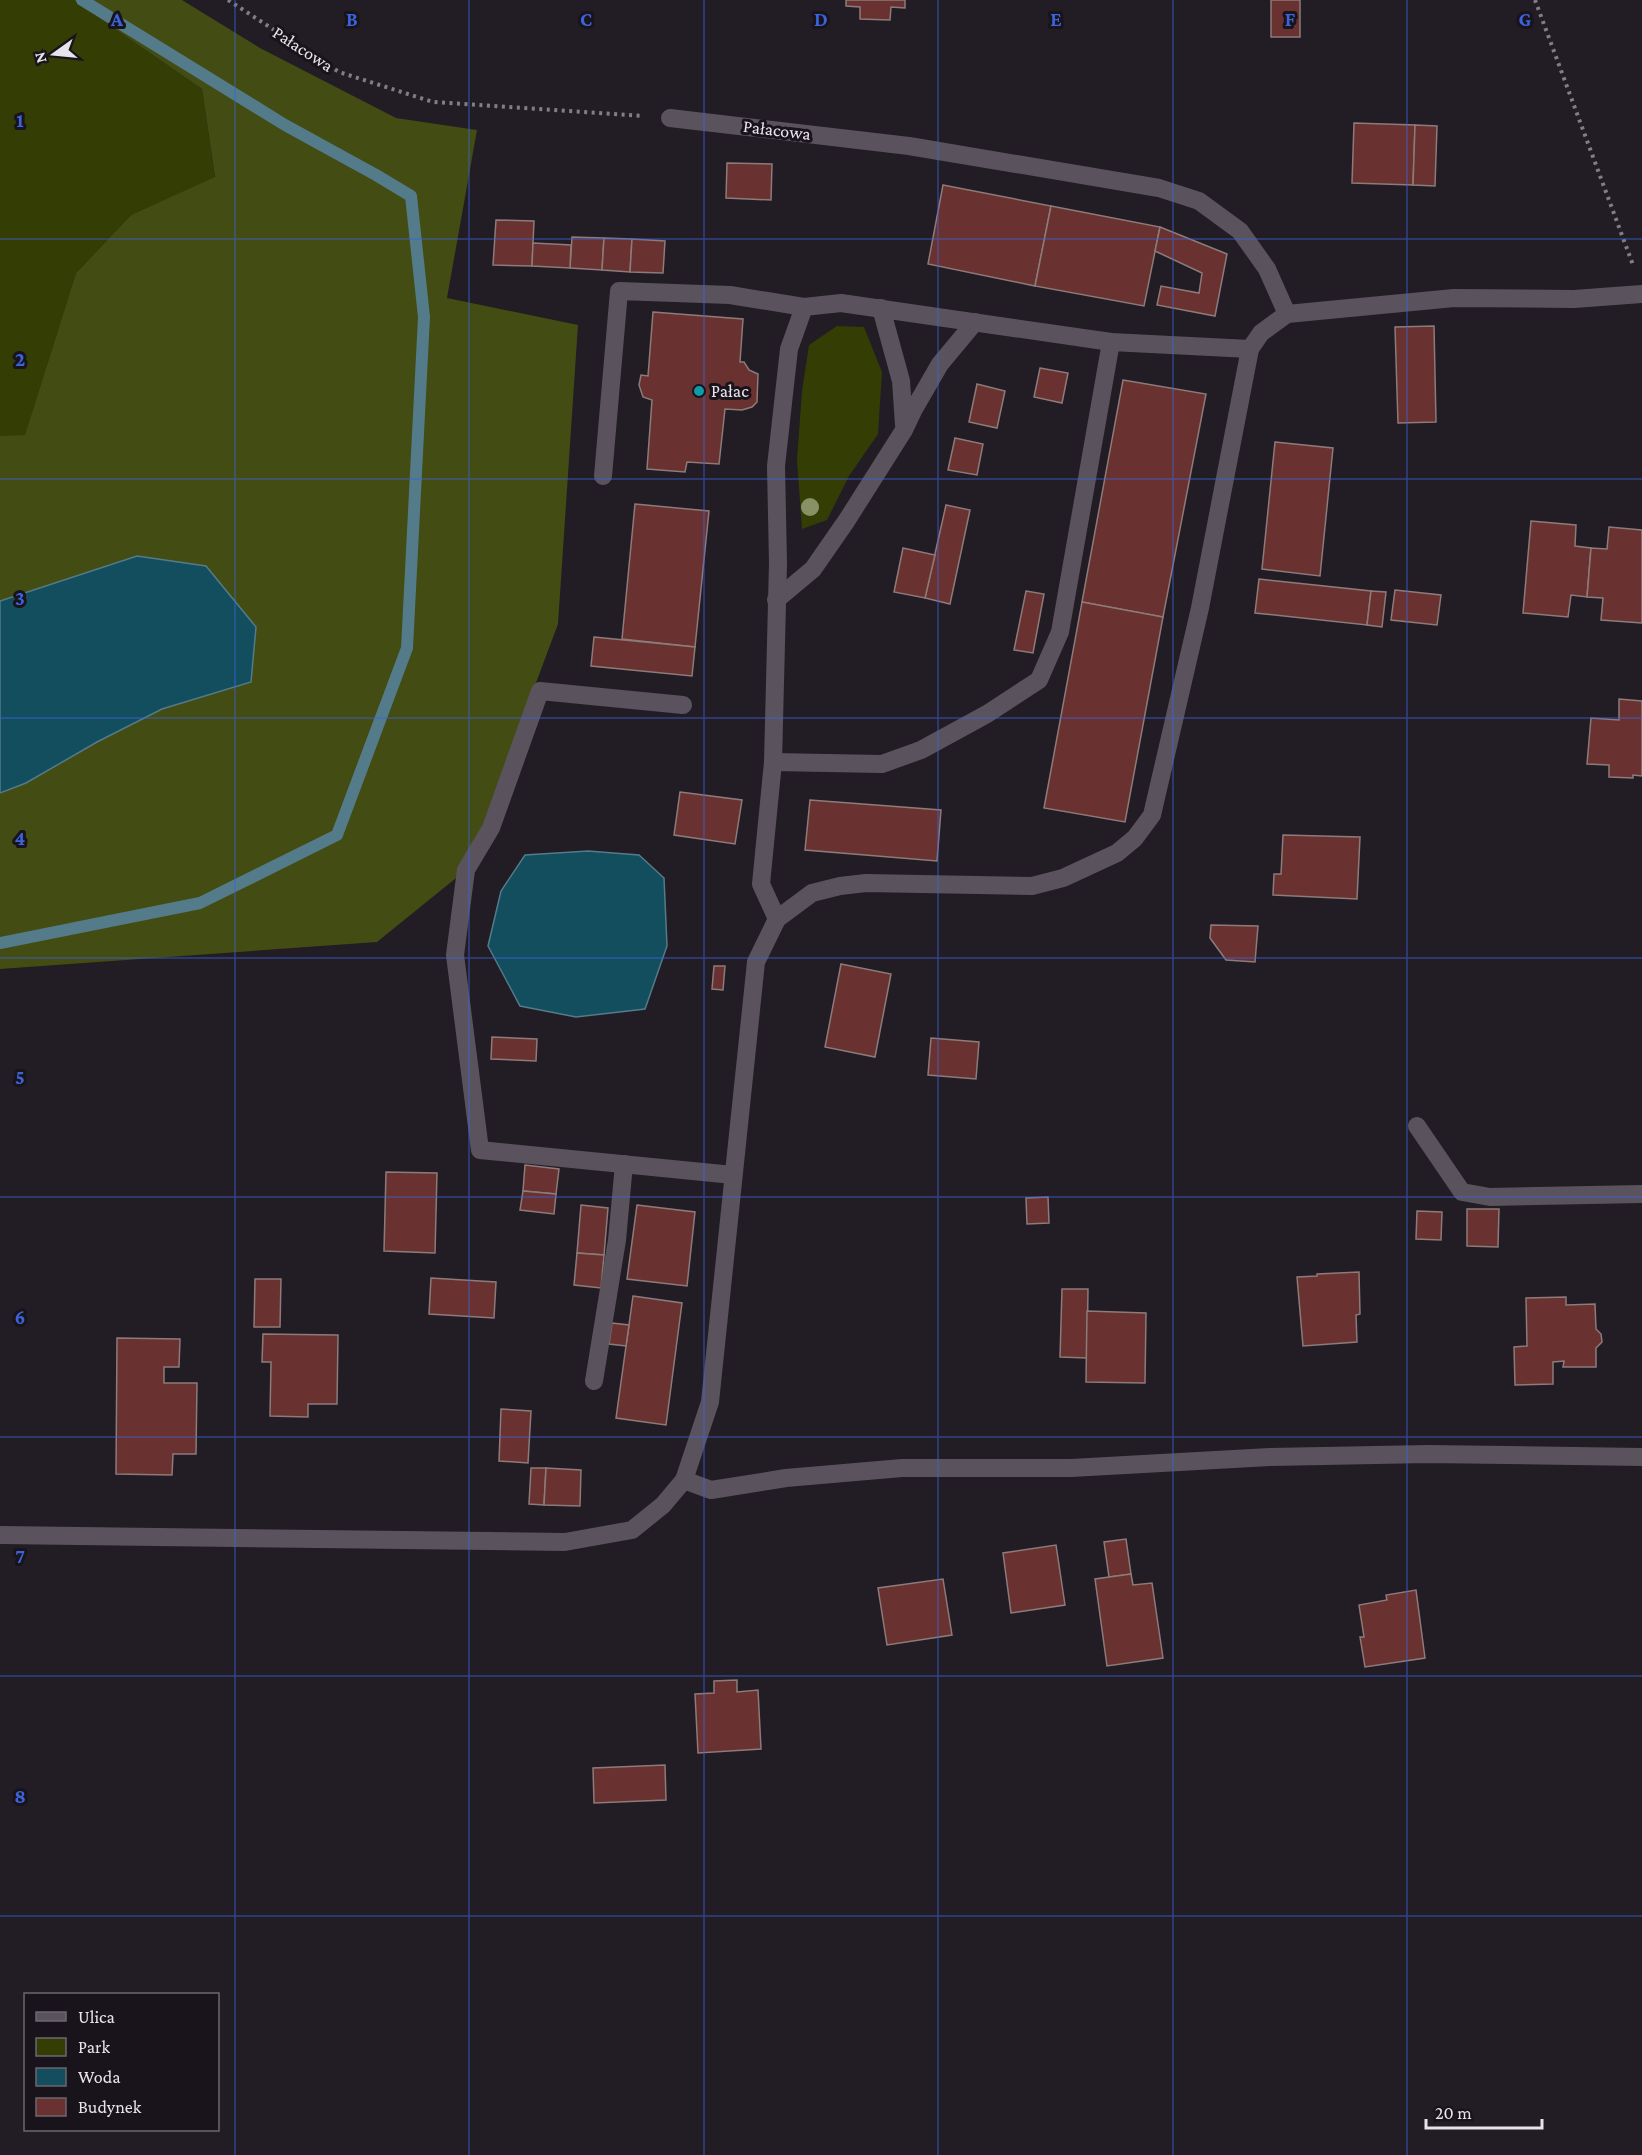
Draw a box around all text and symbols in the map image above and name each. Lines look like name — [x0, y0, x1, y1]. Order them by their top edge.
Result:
text: A — [110, 8, 124, 30]
text: B — [346, 8, 358, 30]
text: C — [580, 8, 592, 30]
text: D — [814, 8, 828, 30]
text: E — [1050, 8, 1062, 30]
text: F — [1285, 8, 1296, 30]
text: G — [1519, 8, 1532, 30]
street label: Pałacowa — [269, 22, 337, 76]
north arrow — [24, 24, 84, 84]
text: N — [30, 50, 50, 65]
text: 1 — [16, 109, 24, 131]
street label: Pałacowa — [742, 116, 812, 144]
text: 2 — [15, 348, 25, 370]
place label: Pałac — [711, 381, 749, 401]
marker: Pałac — [692, 384, 706, 398]
text: 3 — [15, 587, 25, 609]
text: 4 — [15, 827, 26, 849]
text: 5 — [15, 1066, 25, 1088]
text: 6 — [15, 1306, 25, 1328]
text: 7 — [15, 1545, 25, 1567]
text: 8 — [14, 1785, 26, 1807]
legend — [24, 1993, 219, 2131]
text: Ulica — [78, 2007, 115, 2027]
text: Park — [78, 2037, 110, 2057]
text: Woda — [78, 2067, 121, 2087]
scale bar — [1426, 2092, 1542, 2130]
text: Budynek — [78, 2097, 142, 2117]
text: 20 m — [1435, 2103, 1472, 2123]

